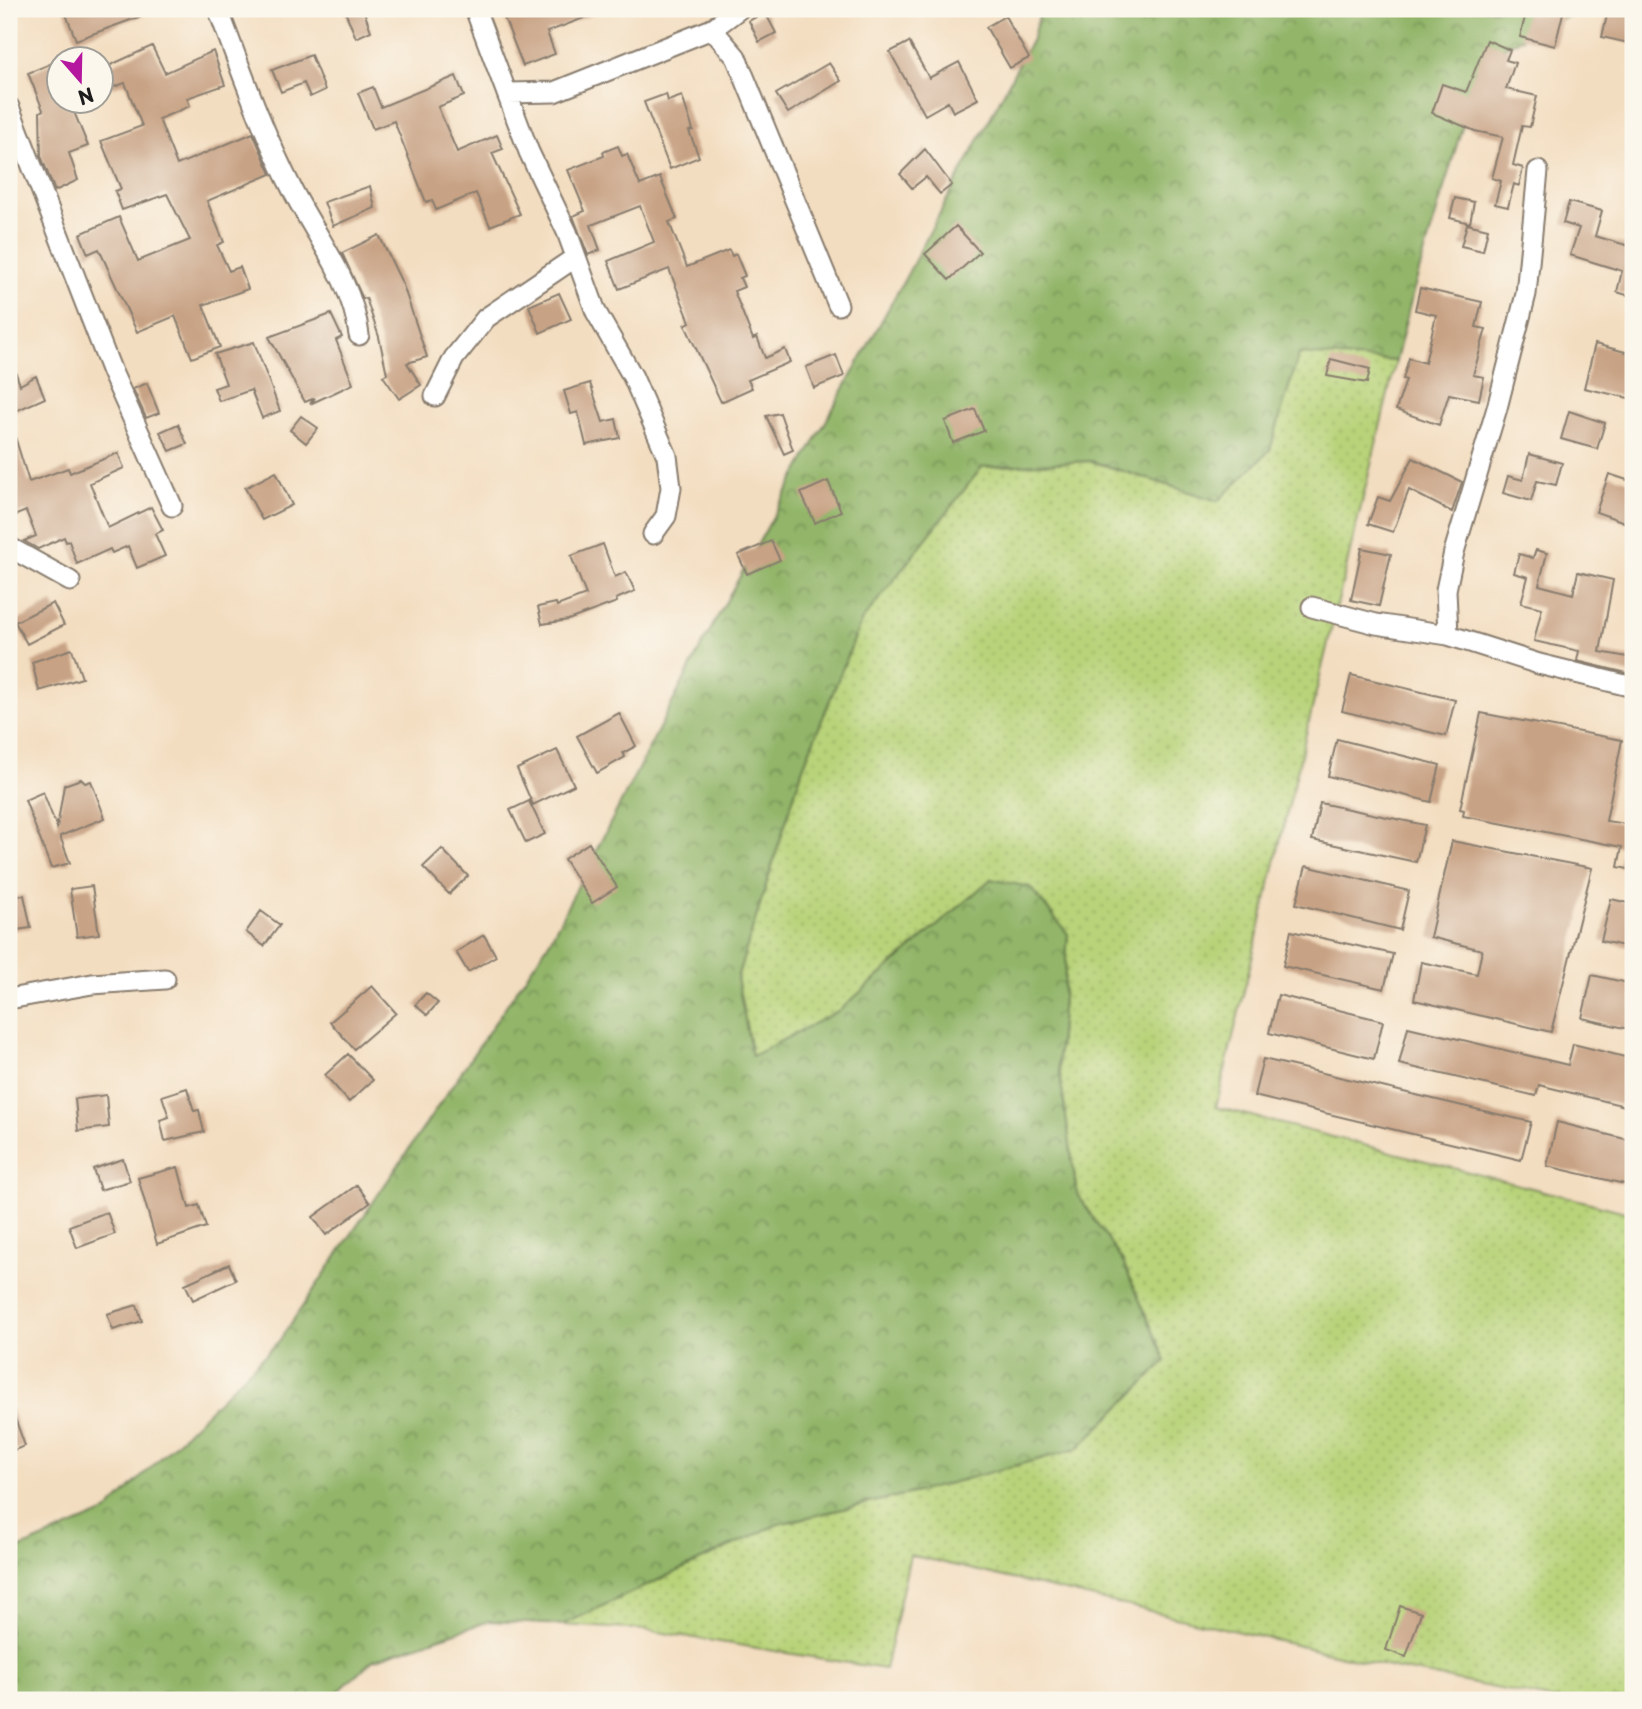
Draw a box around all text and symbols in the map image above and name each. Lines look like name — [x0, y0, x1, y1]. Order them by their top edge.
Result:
north arrow — [46, 46, 116, 116]
text: N — [74, 81, 98, 113]

